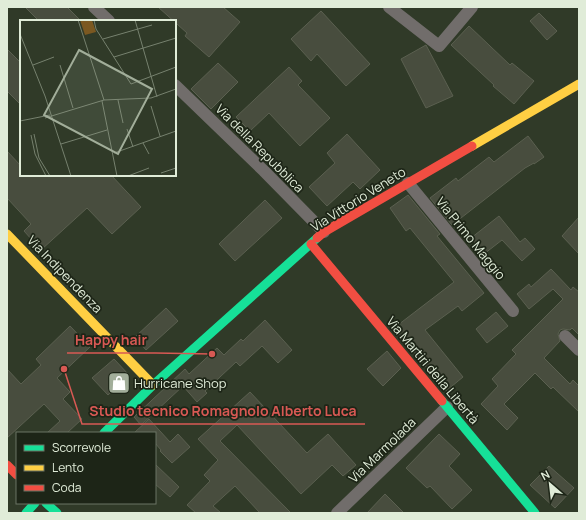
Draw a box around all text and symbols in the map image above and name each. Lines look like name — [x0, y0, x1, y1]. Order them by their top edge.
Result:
inset map — [20, 20, 176, 176]
street label: Via della Repubblica — [212, 100, 308, 196]
street label: Via Vittorio Veneto — [307, 162, 409, 235]
street label: Via Primo Maggio — [432, 193, 510, 283]
street label: Via Indipendenza — [23, 231, 107, 317]
street label: Via Martiri della Libertà — [383, 312, 483, 428]
callout: Happy hair — [67, 327, 155, 353]
text: Happy hair — [75, 330, 147, 349]
shop icon: Hurricane Shop — [106, 370, 132, 396]
place label: Hurricane Shop — [134, 374, 227, 392]
callout: Studio tecnico Romagnolo Alberto Luca — [82, 398, 365, 424]
text: Studio tecnico Romagnolo Alberto Luca — [89, 401, 357, 420]
street label: Via Marmolada — [344, 413, 420, 487]
legend — [16, 432, 156, 504]
text: Scorrevole — [52, 439, 111, 456]
text: Lento — [52, 459, 84, 476]
north arrow — [530, 464, 570, 504]
text: N — [538, 466, 552, 483]
text: Coda — [52, 479, 81, 496]

